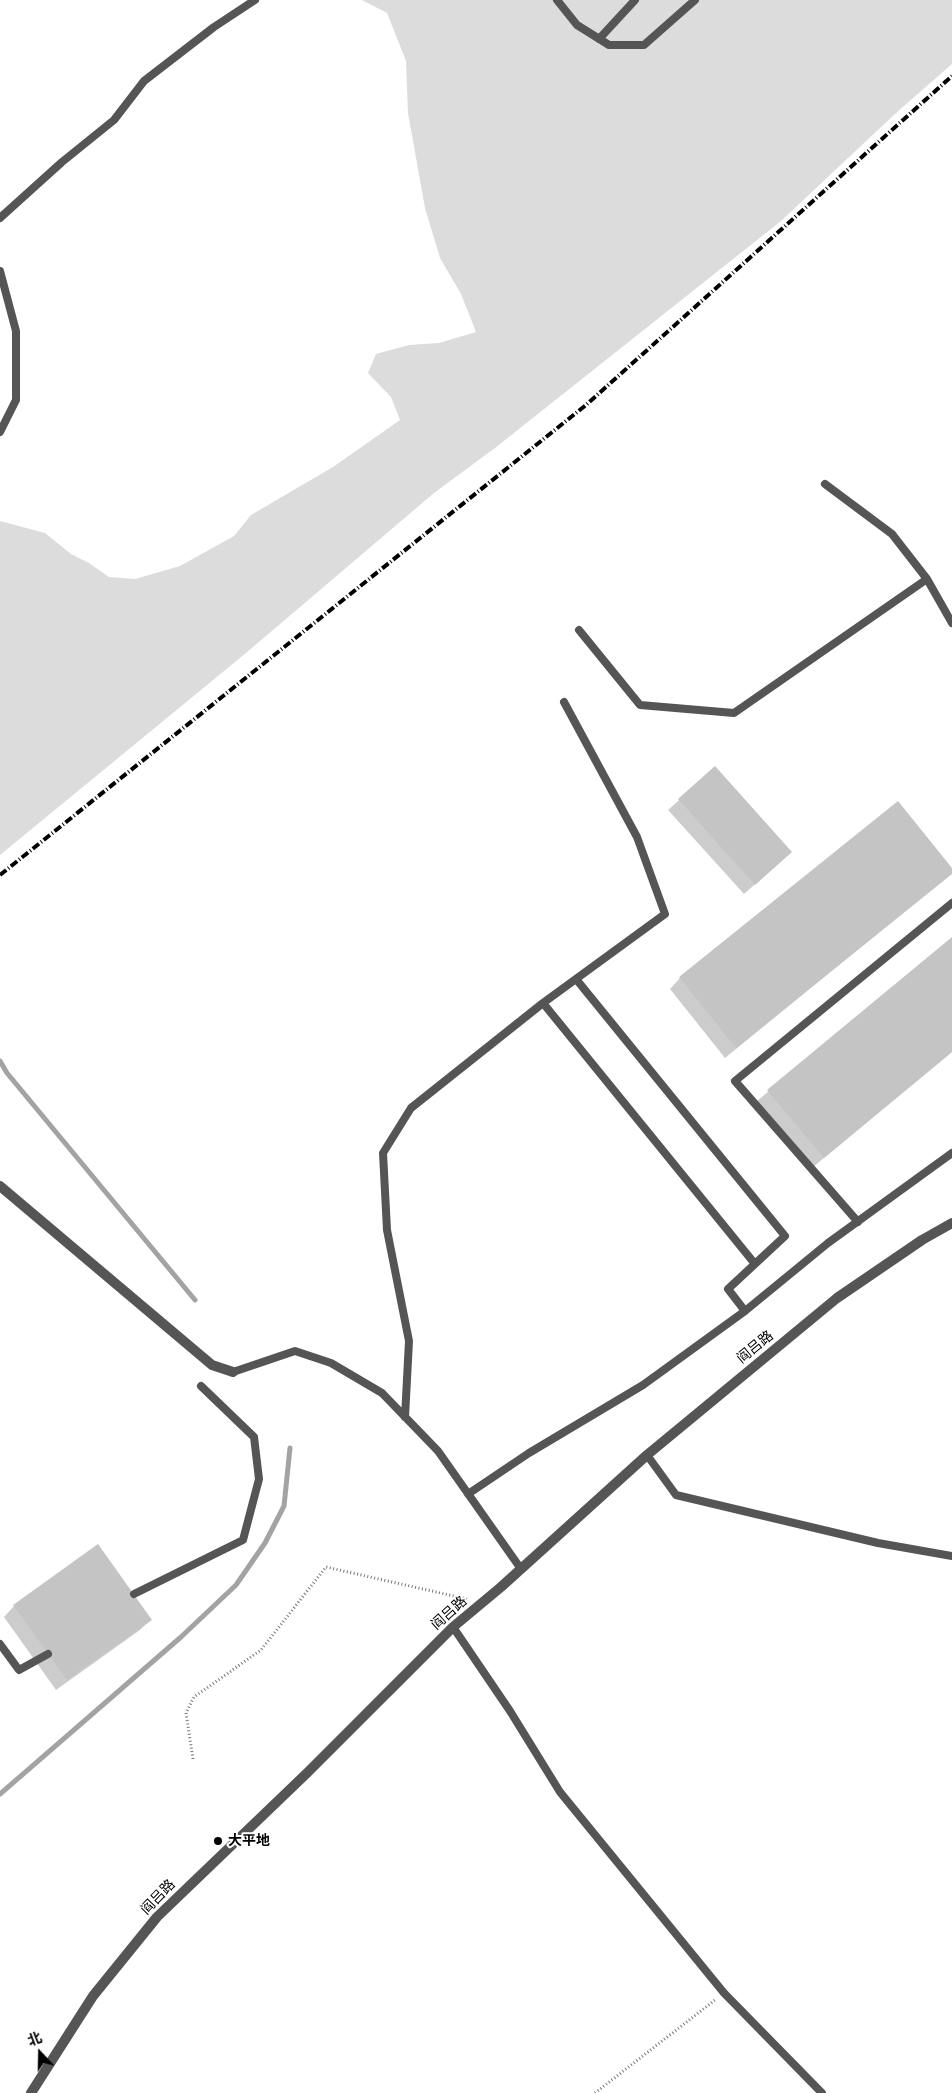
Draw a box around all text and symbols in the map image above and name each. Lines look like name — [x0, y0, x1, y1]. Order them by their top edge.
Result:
street label: 阎吕路 — [733, 1327, 777, 1367]
street label: 阎吕路 — [428, 1593, 470, 1633]
place label: 大平地 — [228, 1833, 270, 1849]
marker: 大平地 — [212, 1835, 224, 1847]
street label: 阎吕路 — [137, 1876, 179, 1918]
north arrow — [15, 2028, 65, 2078]
text: 北 — [25, 2029, 44, 2049]

